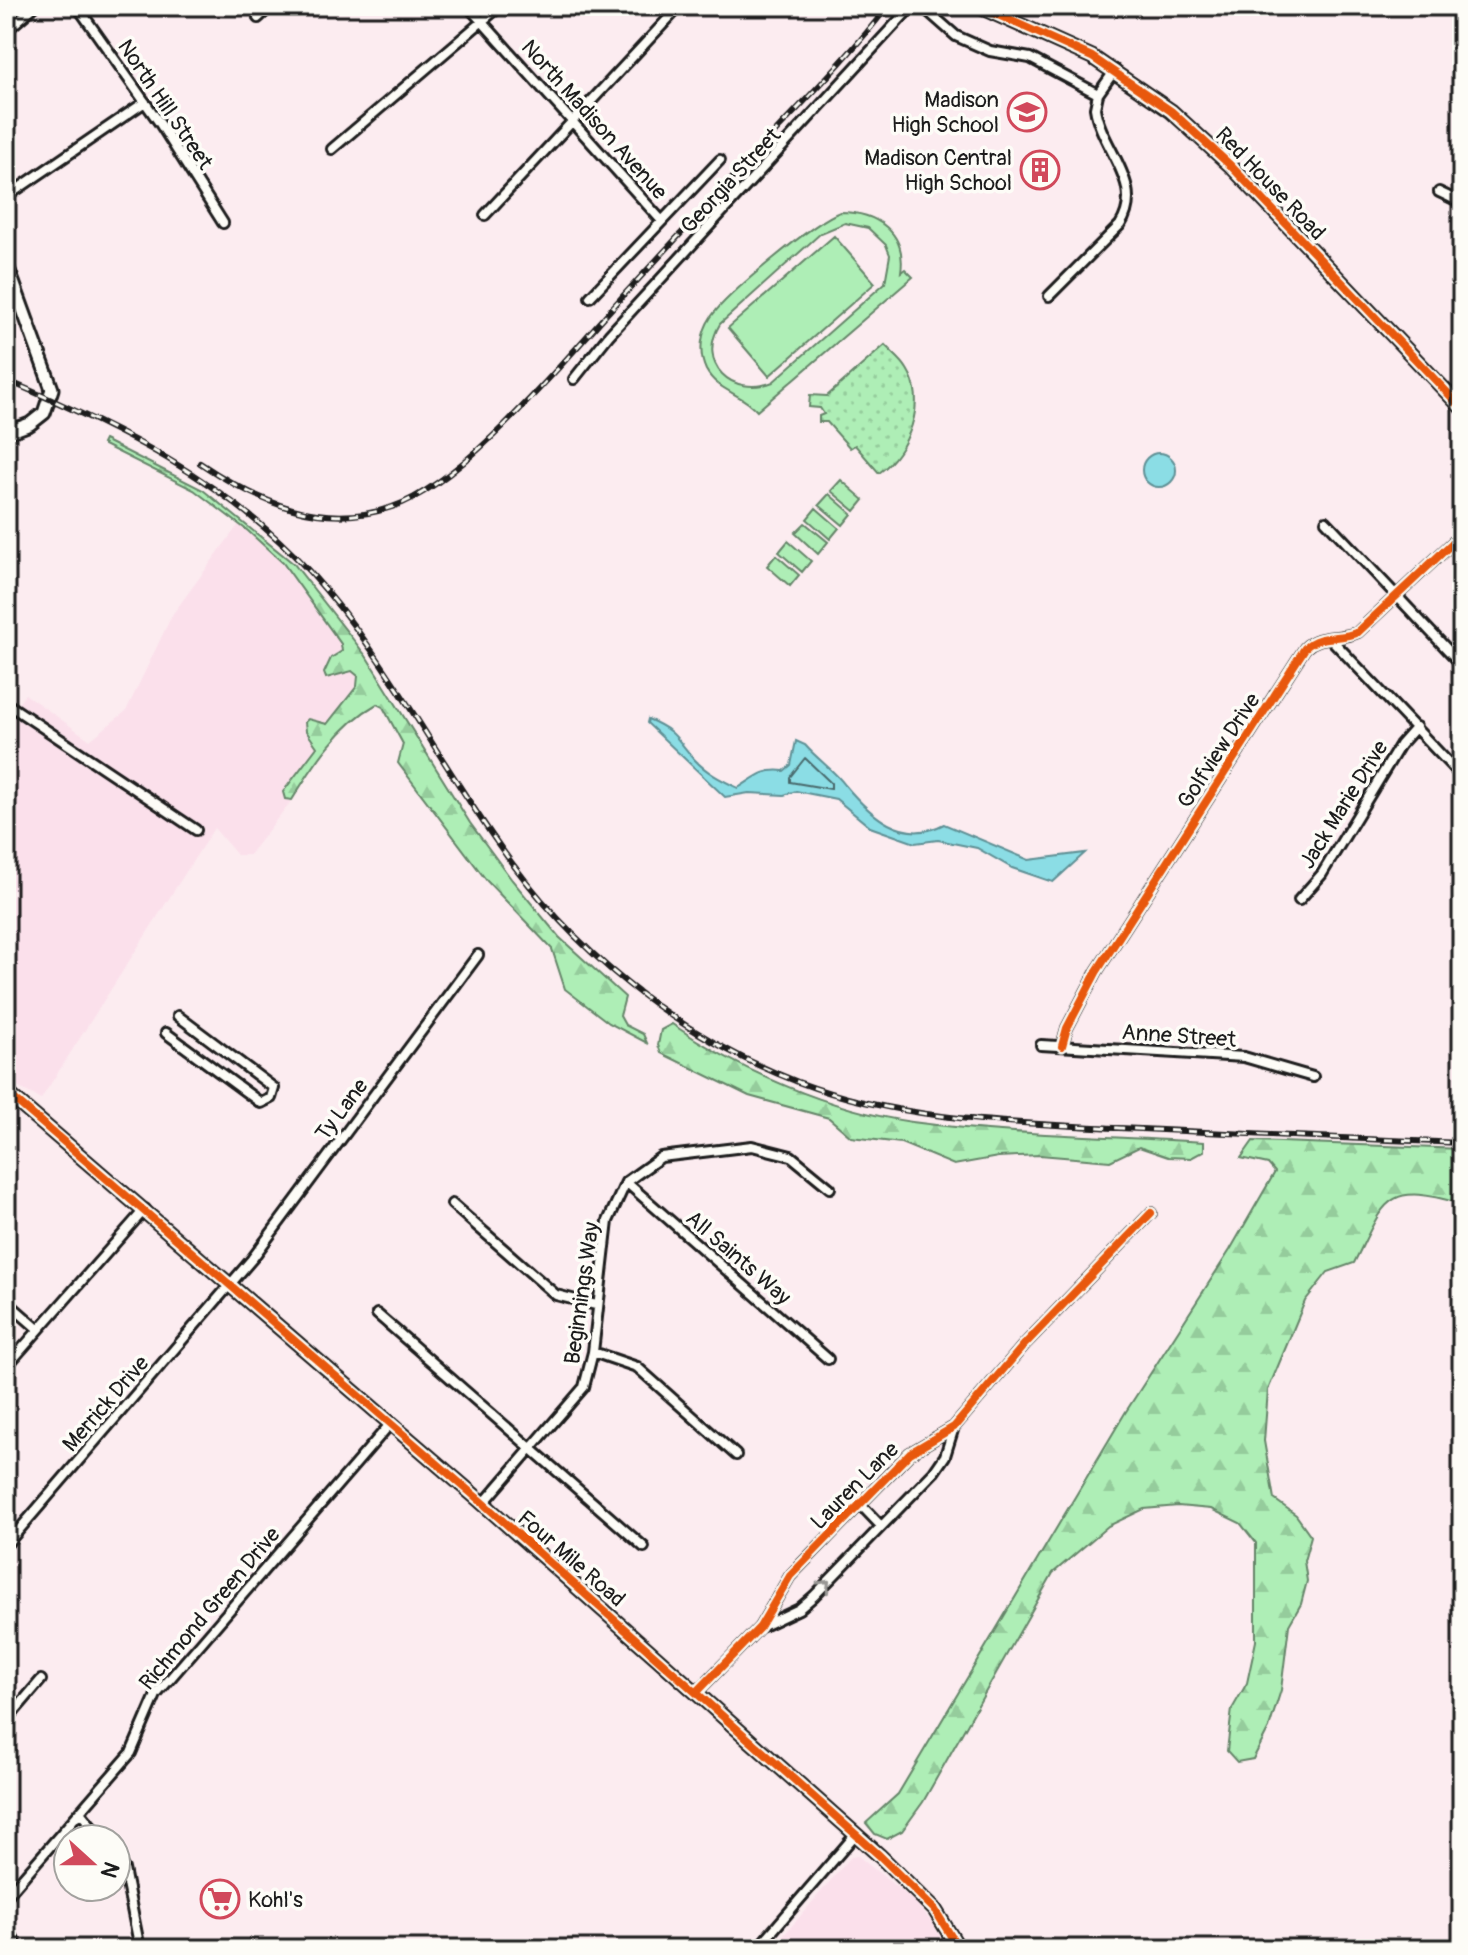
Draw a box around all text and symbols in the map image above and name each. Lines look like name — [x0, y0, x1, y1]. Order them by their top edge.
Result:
street label: North Hill Street — [111, 34, 219, 175]
street label: North Madison Avenue — [515, 34, 674, 206]
place label: Madison High School — [892, 86, 999, 139]
school or university icon: Madison High School — [1006, 91, 1048, 133]
street label: Red House Road — [1209, 121, 1331, 246]
street label: Georgia Street — [675, 122, 787, 240]
place label: Madison Central High School — [864, 144, 1012, 197]
building icon: Madison Central High School — [1019, 149, 1061, 191]
street label: Golfview Drive — [1171, 688, 1267, 813]
street label: Jack Marie Drive — [1293, 735, 1395, 874]
street label: Anne Street — [1121, 1018, 1237, 1054]
street label: Ty Lane — [309, 1073, 374, 1146]
street label: All Saints Way — [680, 1204, 797, 1311]
street label: Beginnings Way — [558, 1220, 606, 1366]
street label: Merrick Drive — [56, 1350, 155, 1458]
street label: Lauren Lane — [805, 1436, 905, 1536]
street label: Four Mile Road — [512, 1504, 631, 1613]
street label: Richmond Green Drive — [133, 1521, 286, 1696]
one-way arrow — [815, 1580, 830, 1594]
north arrow — [52, 1823, 132, 1903]
text: N — [94, 1858, 125, 1882]
supermarket icon: Kohl's — [199, 1878, 241, 1920]
place label: Kohl's — [248, 1886, 303, 1914]

